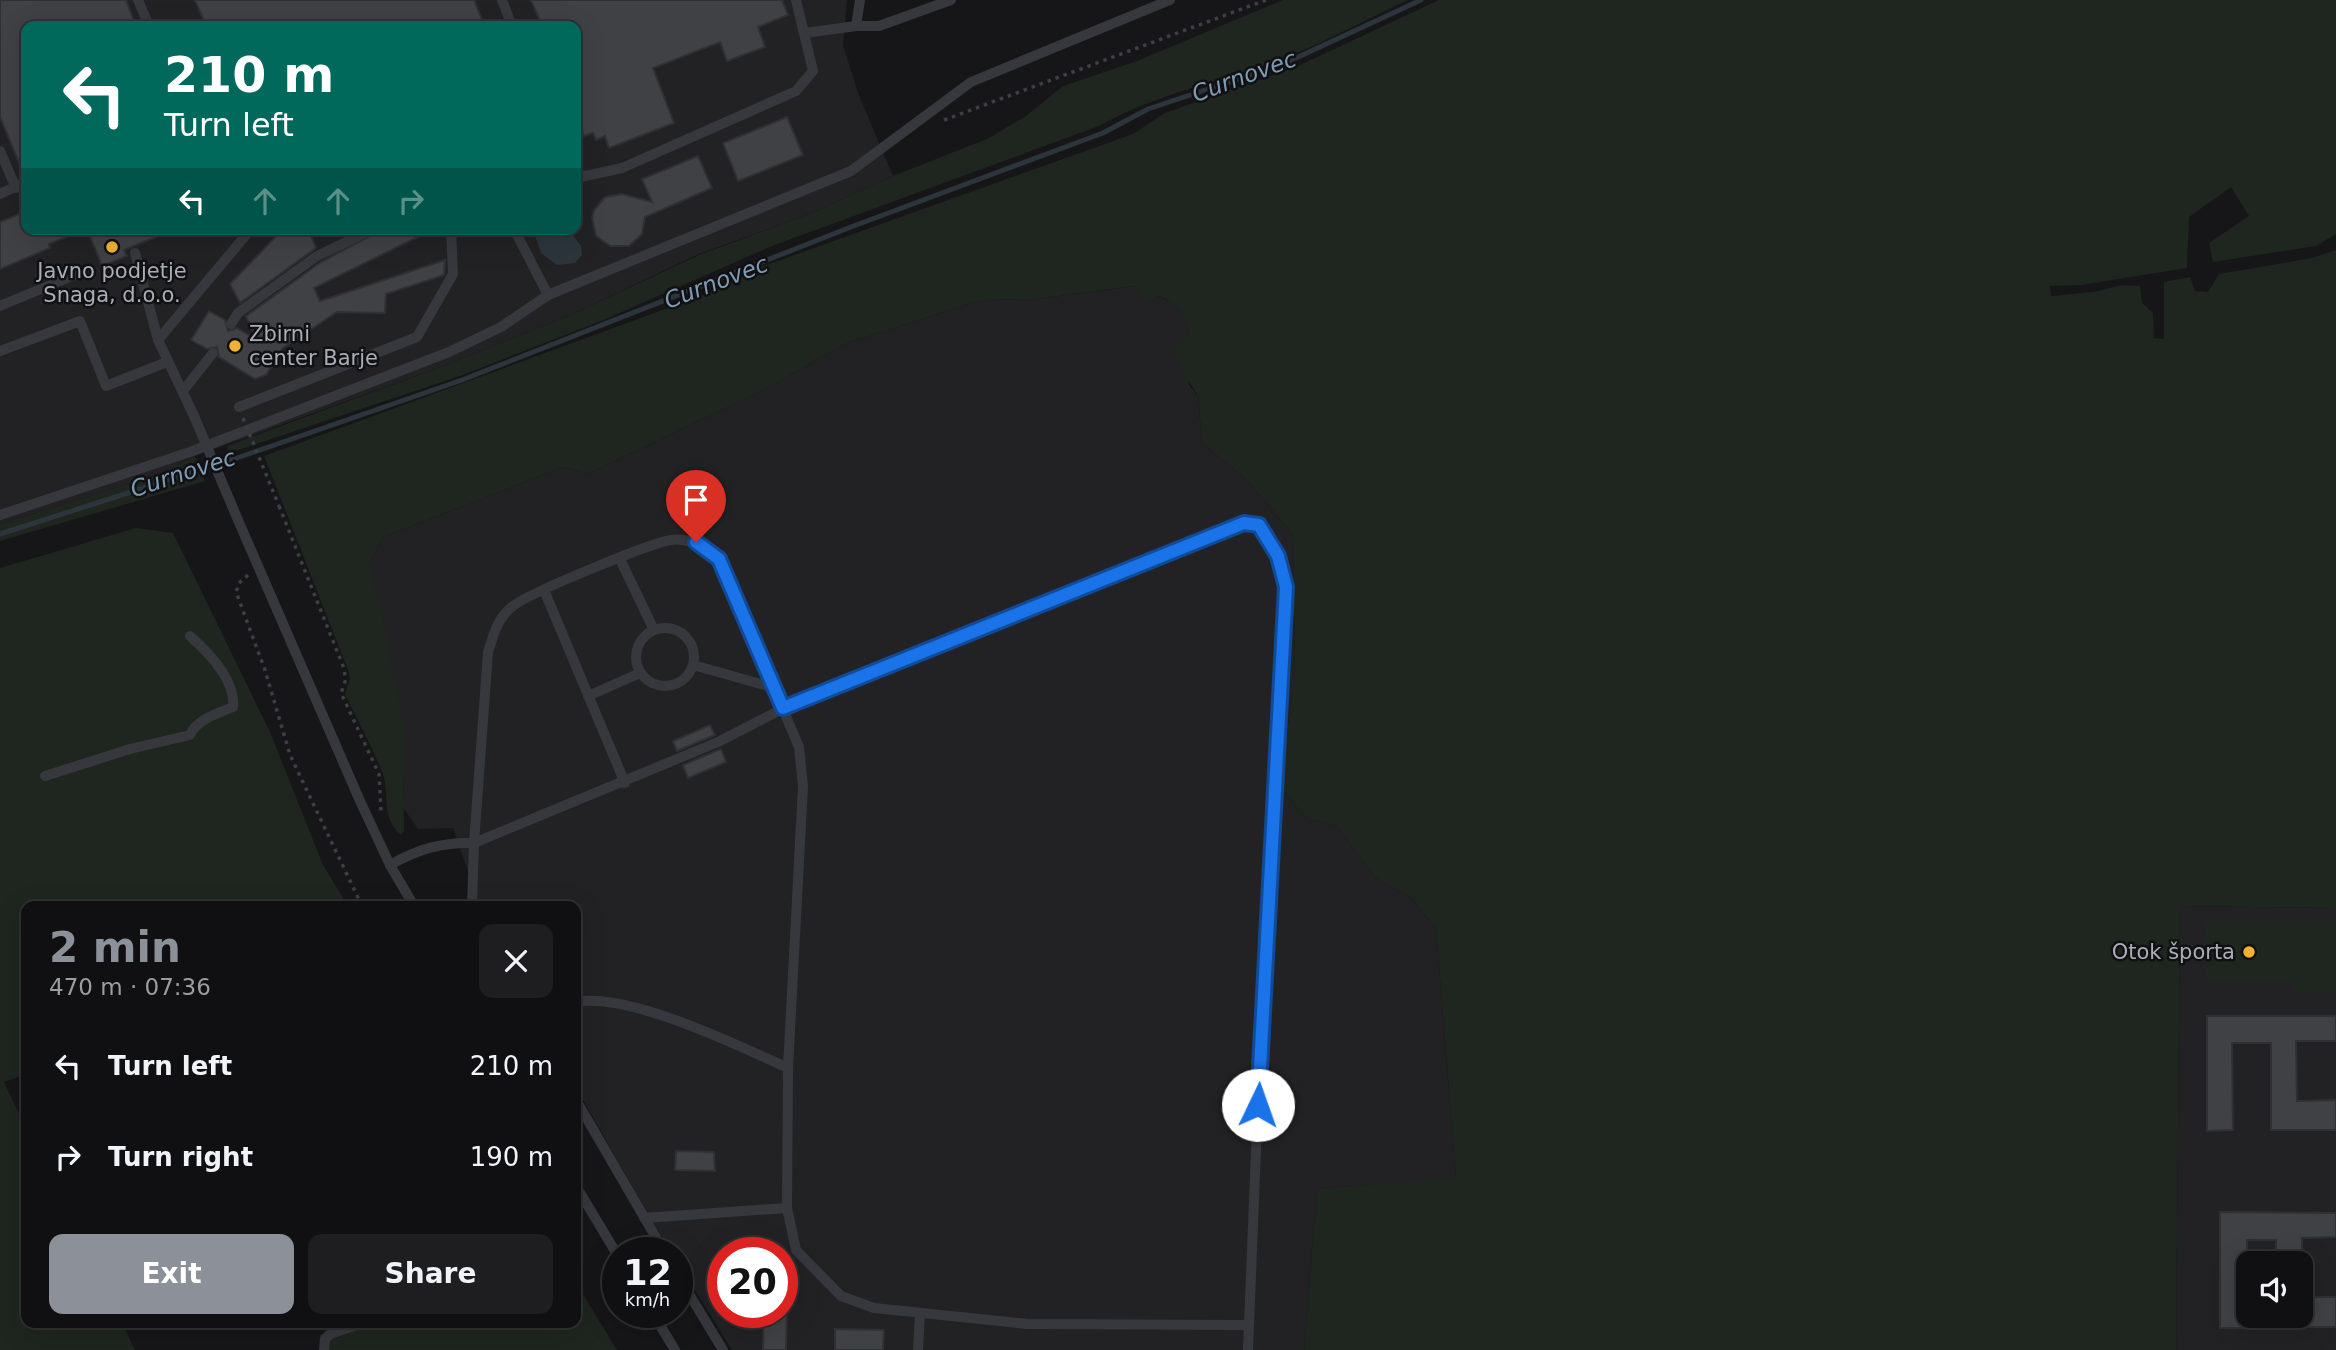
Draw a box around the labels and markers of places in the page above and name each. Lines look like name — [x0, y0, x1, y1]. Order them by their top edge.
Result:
marker: Javno podjetje Snaga, d.o.o. — [104, 239, 120, 255]
place label: Javno podjetje Snaga, d.o.o. — [35, 259, 187, 307]
place label: Zbirni center Barje — [249, 322, 378, 370]
marker: Zbirni center Barje — [227, 338, 243, 354]
pin — [666, 470, 726, 542]
place label: Otok športa — [2112, 940, 2235, 964]
marker: Otok športa — [2241, 944, 2257, 960]

